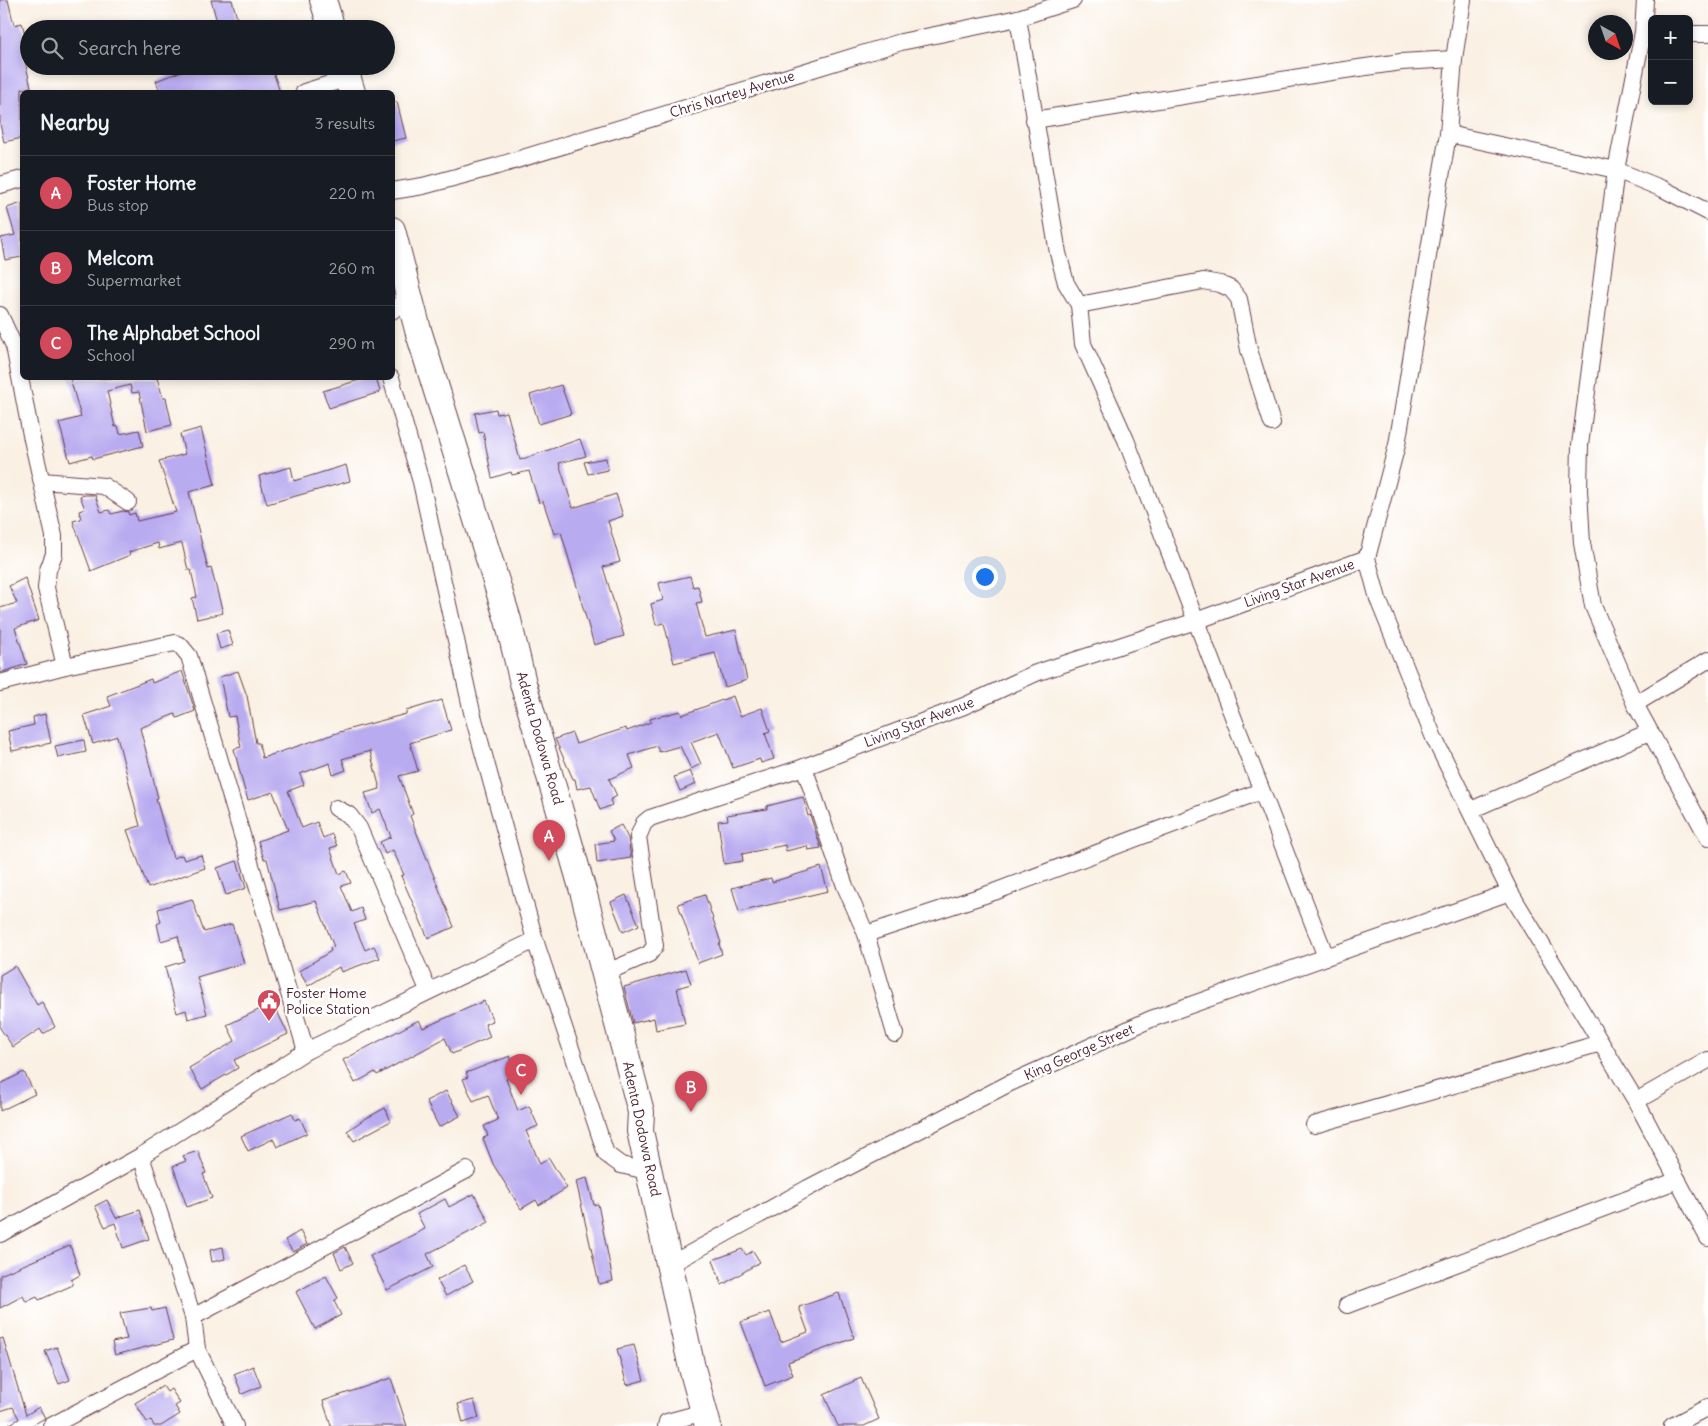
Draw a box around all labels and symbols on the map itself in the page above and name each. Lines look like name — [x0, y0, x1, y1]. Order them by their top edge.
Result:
north arrow — [1588, 15, 1633, 60]
street label: Chris Nartey Avenue — [667, 66, 797, 122]
street label: Living Star Avenue — [1241, 555, 1357, 611]
your location — [972, 564, 998, 590]
street label: Adenta Dodowa Road — [512, 669, 568, 807]
street label: Living Star Avenue — [862, 693, 976, 751]
pin: A — [533, 820, 565, 861]
place label: Foster Home Police Station — [286, 984, 370, 1018]
public building icon: Foster Home Police Station — [256, 988, 282, 1022]
street label: King George Street — [1021, 1020, 1137, 1084]
pin: C — [505, 1054, 537, 1095]
street label: Adenta Dodowa Road — [619, 1060, 665, 1198]
pin: B — [675, 1071, 707, 1112]

